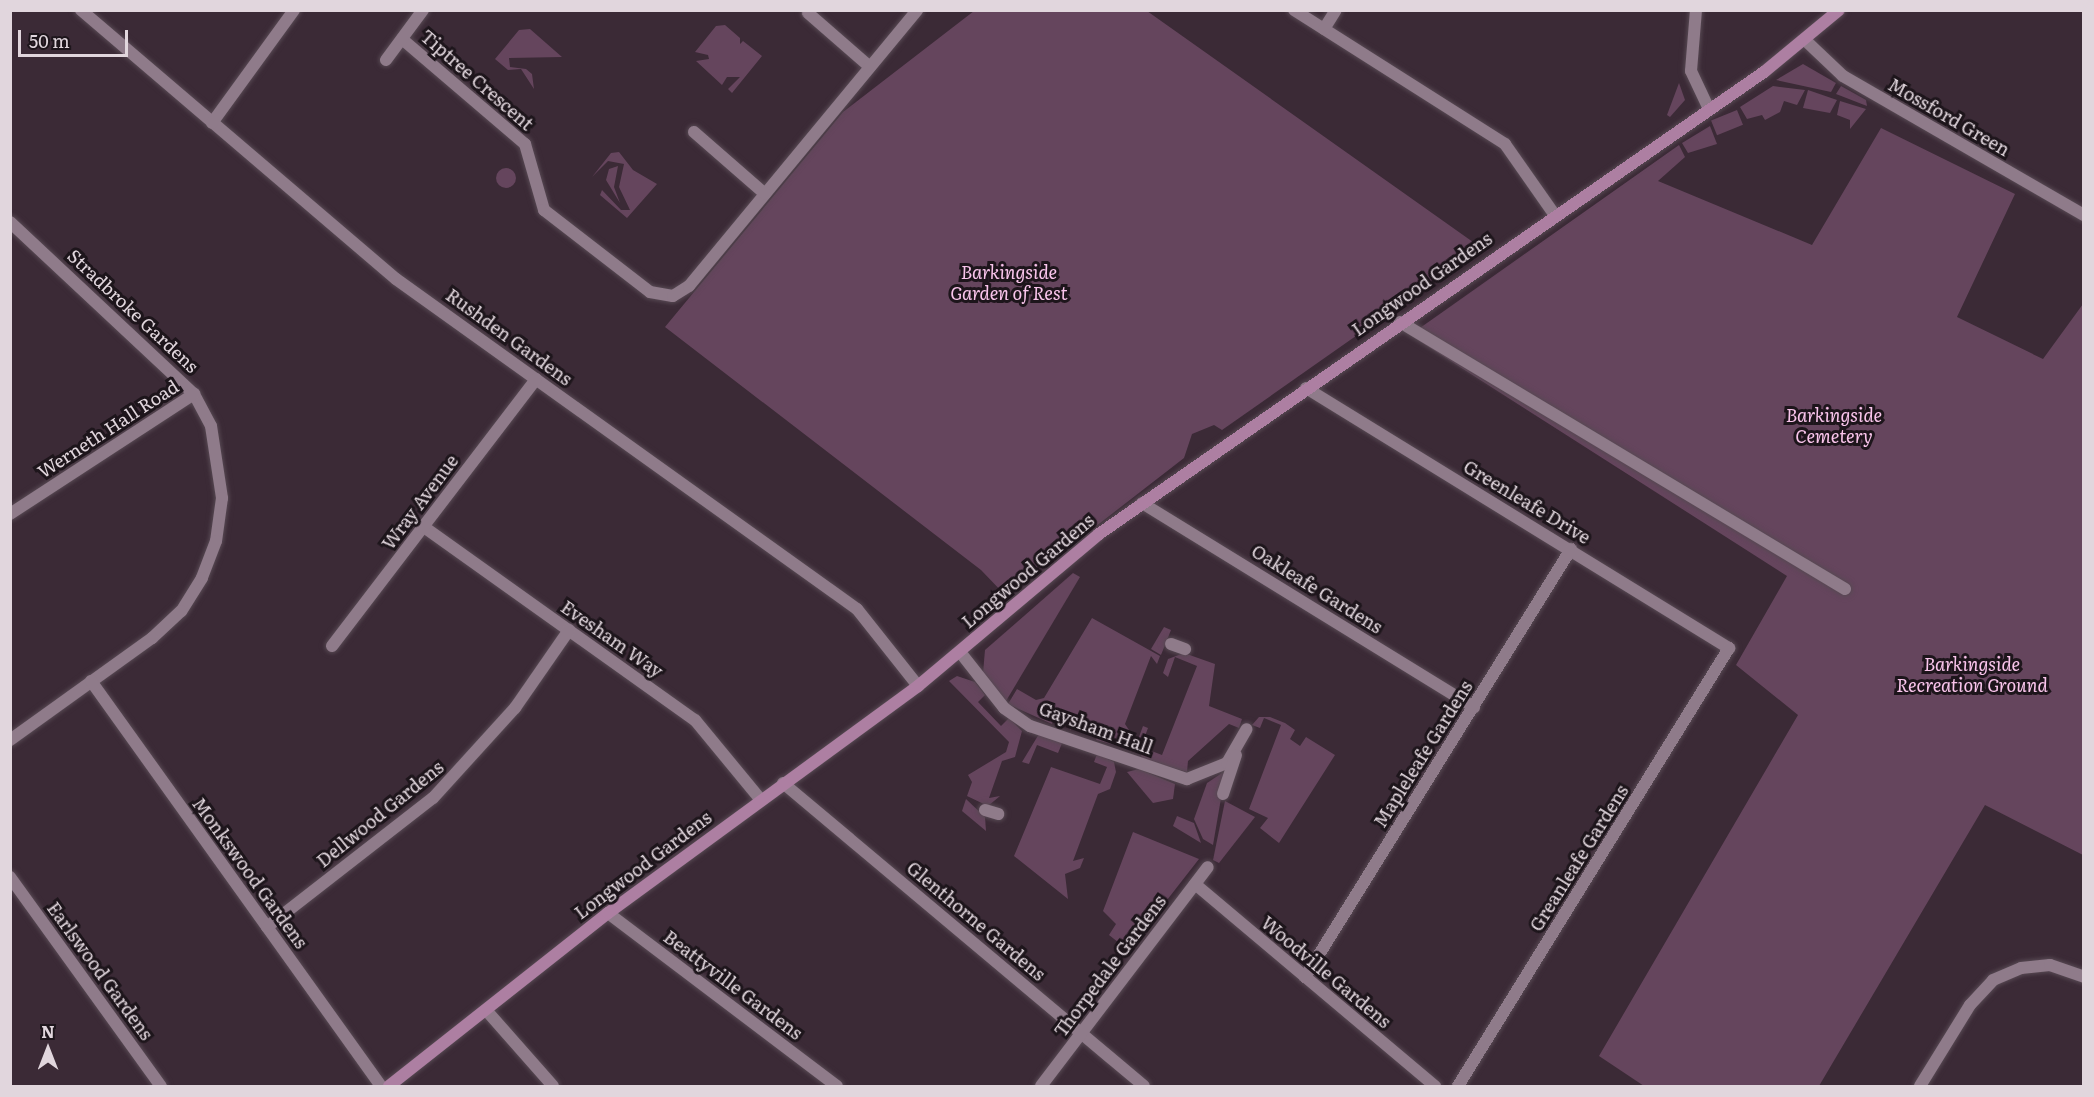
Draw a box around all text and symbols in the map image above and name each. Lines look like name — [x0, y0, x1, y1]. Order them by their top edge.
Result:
scale bar — [21, 18, 130, 56]
street label: Tiptree Crescent — [416, 25, 538, 135]
text: 50 m — [29, 27, 70, 54]
street label: Mossford Green — [1884, 73, 2014, 161]
street label: Longwood Gardens — [1348, 228, 1496, 340]
street label: Stradbroke Gardens — [63, 245, 203, 377]
park label: Barkingside Garden of Rest — [950, 262, 1068, 304]
street label: Rushden Gardens — [442, 284, 576, 390]
street label: Werneth Hall Road — [34, 375, 182, 483]
park label: Barkingside Cemetery — [1786, 405, 1882, 448]
street label: Wray Avenue — [377, 450, 463, 554]
street label: Greenleafe Drive — [1460, 456, 1594, 548]
street label: Longwood Gardens — [957, 509, 1099, 633]
street label: Oakleafe Gardens — [1248, 540, 1386, 638]
street label: Evesham Way — [557, 596, 667, 682]
park label: Barkingside Recreation Ground — [1896, 654, 2048, 696]
street label: Mapleleafe Gardens — [1369, 677, 1477, 831]
street label: Gaysham Hall — [1036, 697, 1156, 759]
street label: Dellwood Gardens — [312, 756, 448, 872]
street label: Greanleafe Gardens — [1525, 781, 1633, 935]
street label: Monkswood Gardens — [188, 793, 312, 953]
street label: Longwood Gardens — [570, 806, 716, 924]
street label: Glenthorne Gardens — [902, 857, 1050, 985]
street label: Thorpedale Gardens — [1050, 891, 1170, 1041]
street label: Earlswood Gardens — [43, 898, 157, 1044]
street label: Woodville Gardens — [1257, 912, 1395, 1032]
street label: Beattyville Gardens — [659, 926, 807, 1044]
north arrow — [18, 1019, 78, 1079]
text: N — [41, 1019, 55, 1043]

